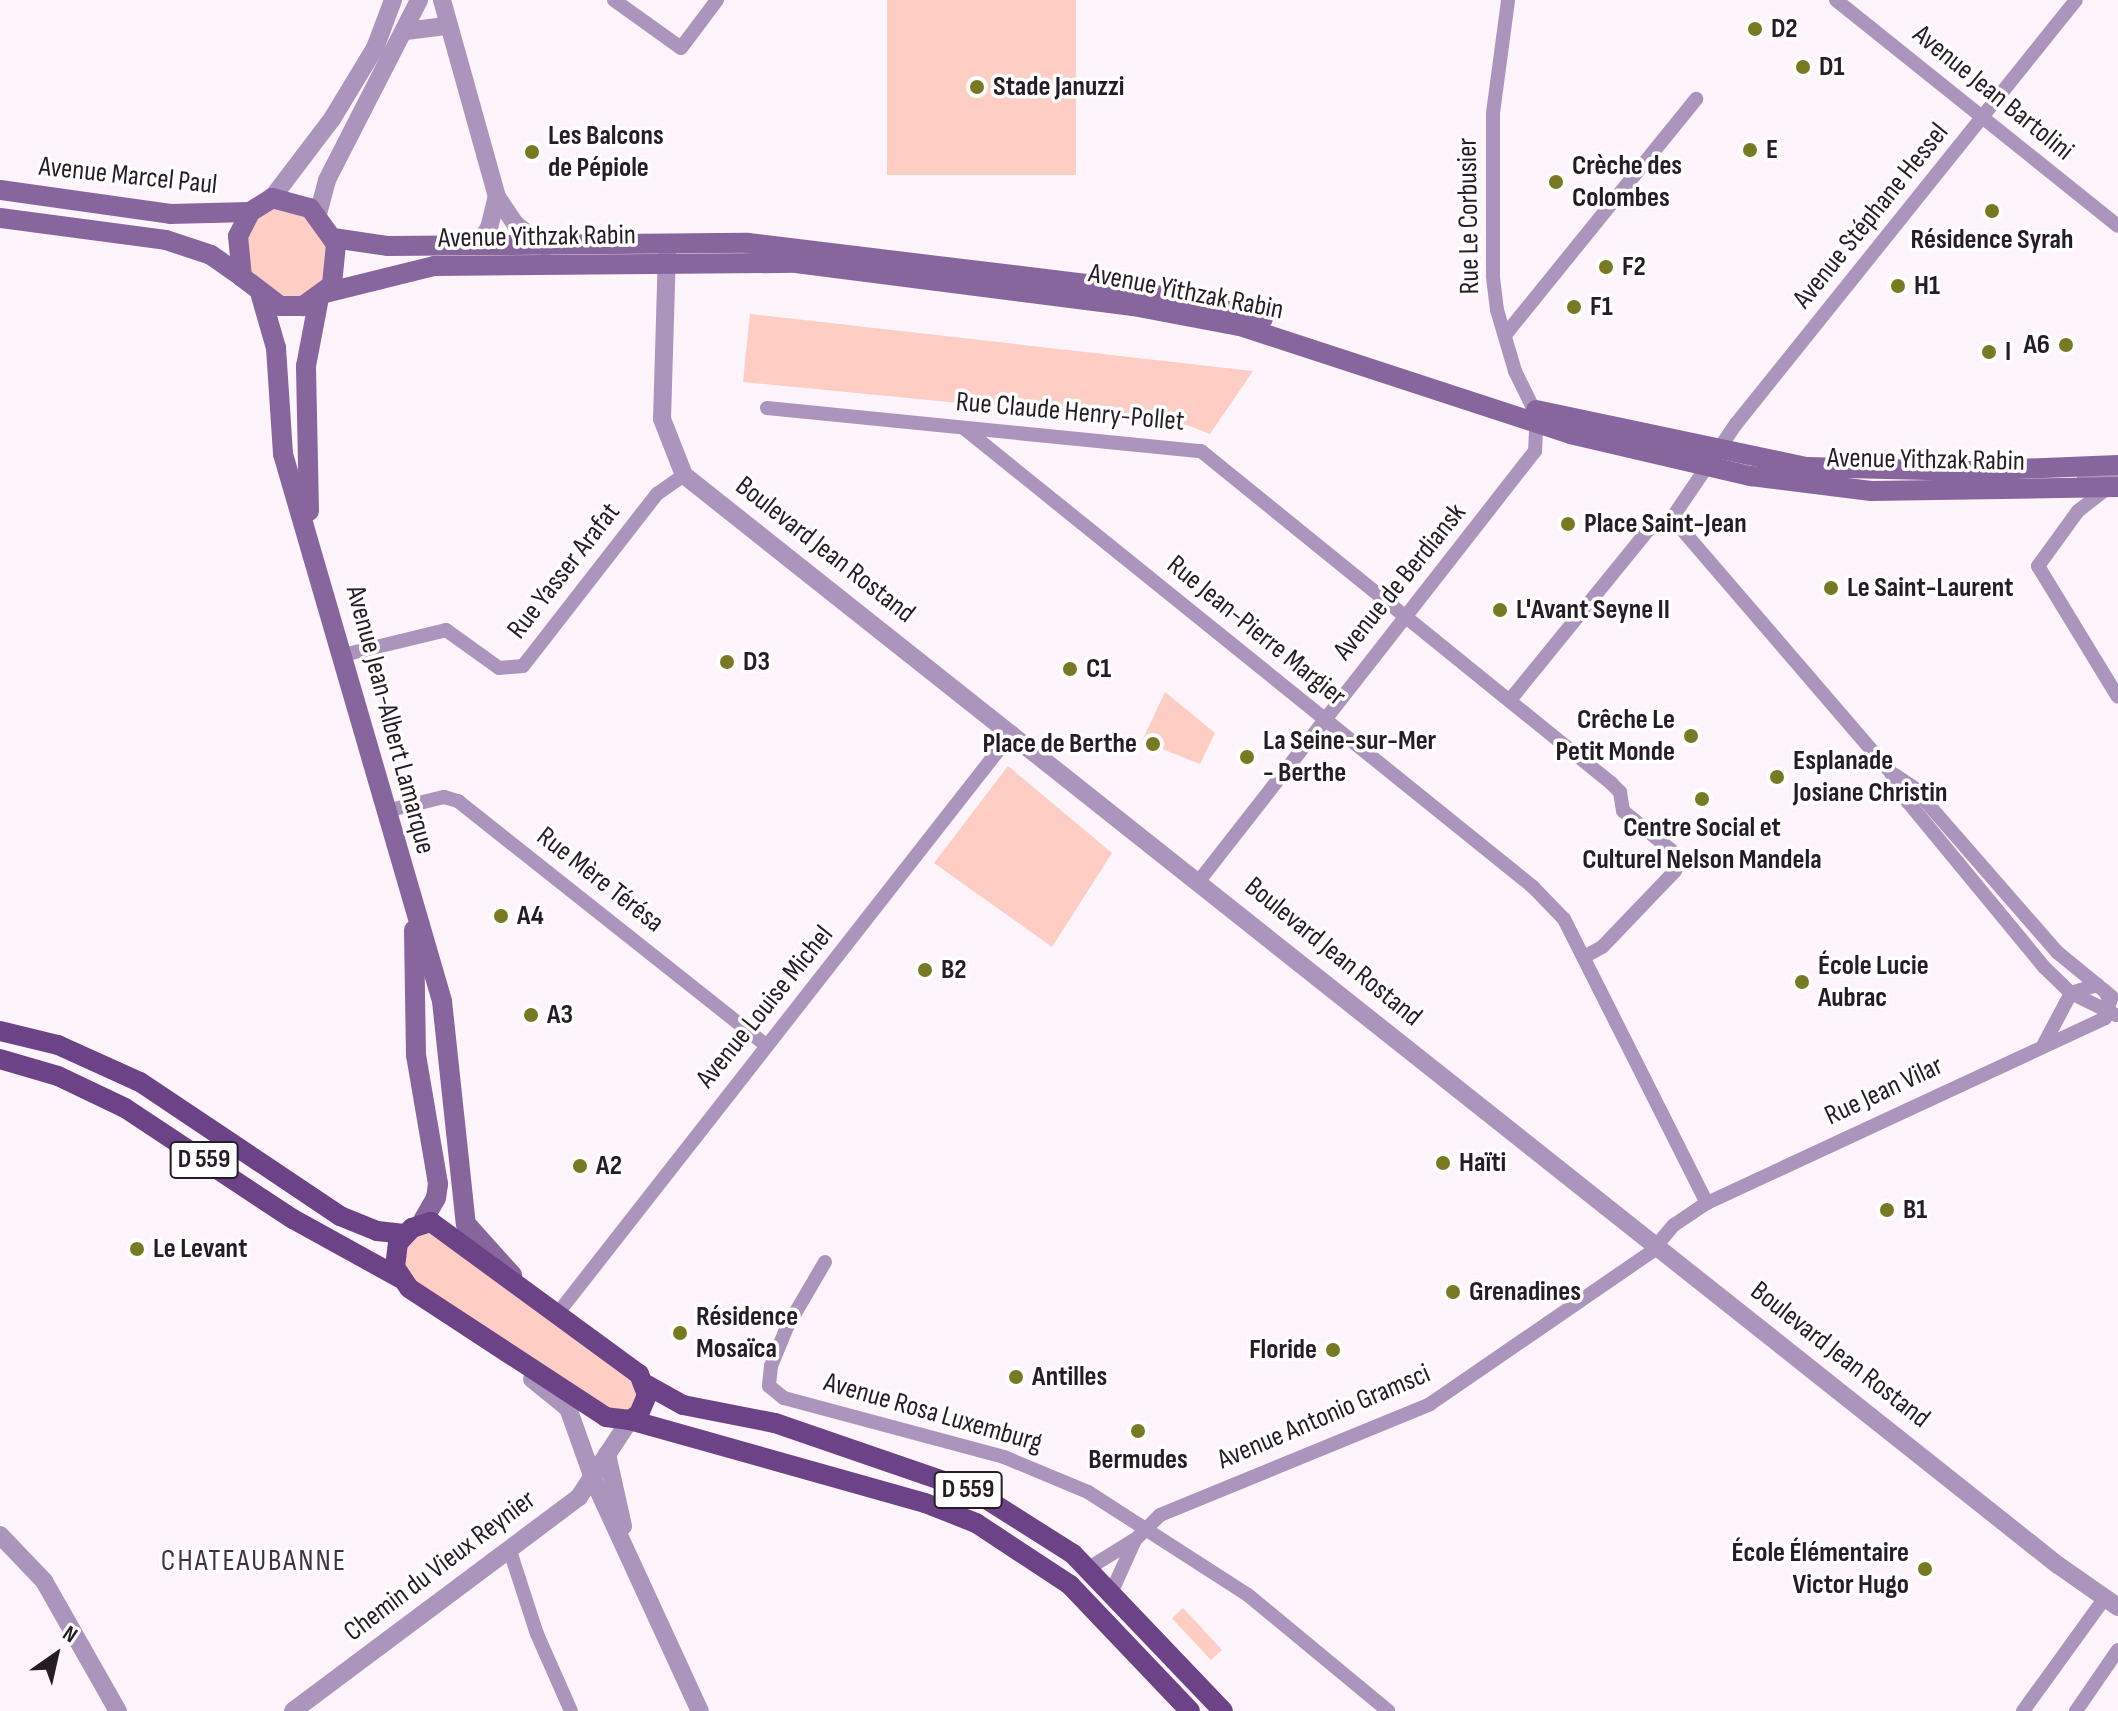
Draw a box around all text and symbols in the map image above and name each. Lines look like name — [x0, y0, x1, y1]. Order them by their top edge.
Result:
place label: D2 — [1771, 12, 1798, 46]
street label: Avenue Jean Bartolini — [1906, 18, 2080, 168]
marker: D2 — [1746, 20, 1764, 38]
place label: D1 — [1819, 50, 1844, 84]
marker: D1 — [1794, 58, 1812, 76]
place label: Stade Januzzi — [993, 70, 1125, 104]
marker: Stade Januzzi — [968, 78, 986, 96]
street label: Avenue Stéphane Hessel — [1786, 117, 1956, 315]
place label: Les Balcons de Pépiole — [548, 119, 664, 185]
place label: E — [1766, 133, 1778, 167]
street label: Rue Le Corbusier — [1451, 137, 1487, 295]
marker: E — [1741, 141, 1759, 159]
marker: Les Balcons de Pépiole — [523, 143, 541, 161]
place label: Crèche des Colombes — [1572, 149, 1682, 215]
street label: Avenue Marcel Paul — [37, 150, 219, 202]
marker: Crèche des Colombes — [1547, 173, 1565, 191]
marker: Résidence Syrah — [1983, 202, 2001, 220]
street label: Avenue Yithzak Rabin — [438, 218, 636, 256]
place label: Résidence Syrah — [1911, 223, 2073, 257]
place label: F2 — [1622, 250, 1646, 284]
street label: Avenue Yithzak Rabin — [1086, 257, 1286, 327]
marker: F2 — [1597, 258, 1615, 276]
place label: H1 — [1914, 269, 1940, 303]
marker: H1 — [1889, 277, 1907, 295]
place label: F1 — [1590, 290, 1613, 324]
marker: F1 — [1565, 298, 1583, 316]
place label: A6 — [2024, 328, 2050, 362]
place label: I — [2005, 335, 2011, 369]
marker: A6 — [2057, 336, 2075, 354]
marker: I — [1980, 343, 1998, 361]
street label: Rue Claude Henry-Pollet — [954, 385, 1186, 439]
street label: Avenue Yithzak Rabin — [1827, 441, 2025, 479]
street label: Boulevard Jean Rostand — [729, 470, 921, 630]
street label: Rue Yasser Arafat — [501, 496, 627, 646]
street label: Avenue de Berdiansk — [1327, 497, 1473, 667]
place label: Place Saint-Jean — [1584, 507, 1747, 541]
marker: Place Saint-Jean — [1559, 515, 1577, 533]
street label: Rue Jean-Pierre Margier — [1160, 549, 1352, 713]
place label: Le Saint-Laurent — [1847, 571, 2013, 605]
marker: Le Saint-Laurent — [1822, 579, 1840, 597]
street label: Avenue Jean-Albert Lamarque — [338, 582, 442, 858]
place label: L'Avant Seyne II — [1516, 593, 1670, 627]
marker: L'Avant Seyne II — [1491, 601, 1509, 619]
place label: D3 — [743, 645, 770, 679]
place label: C1 — [1086, 652, 1111, 686]
marker: D3 — [718, 653, 736, 671]
marker: C1 — [1061, 660, 1079, 678]
place label: Crêche Le Petit Monde — [1555, 703, 1675, 769]
place label: La Seine-sur-Mer - Berthe — [1263, 724, 1436, 790]
place label: Place de Berthe — [983, 727, 1137, 761]
marker: Crêche Le Petit Monde — [1682, 727, 1700, 745]
marker: Place de Berthe — [1144, 735, 1162, 753]
place label: Esplanade Josiane Christin — [1793, 744, 1947, 810]
marker: La Seine-sur-Mer - Berthe — [1238, 748, 1256, 766]
marker: Esplanade Josiane Christin — [1768, 768, 1786, 786]
marker: Centre Social et Culturel Nelson Mandela — [1693, 790, 1711, 808]
place label: Centre Social et Culturel Nelson Mandela — [1582, 811, 1822, 877]
street label: Rue Mère Térésa — [530, 820, 670, 940]
street label: Boulevard Jean Rostand — [1238, 870, 1428, 1034]
place label: A4 — [517, 899, 544, 933]
marker: A4 — [492, 907, 510, 925]
street label: Avenue Louise Michel — [689, 919, 841, 1095]
place label: École Lucie Aubrac — [1818, 949, 1929, 1015]
place label: B2 — [941, 953, 967, 987]
marker: B2 — [916, 961, 934, 979]
marker: École Lucie Aubrac — [1793, 973, 1811, 991]
place label: A3 — [547, 998, 573, 1032]
marker: A3 — [522, 1006, 540, 1024]
street label: Rue Jean Vilar — [1820, 1049, 1948, 1133]
road number: D 559 — [168, 1138, 240, 1182]
place label: Haïti — [1459, 1146, 1506, 1180]
place label: A2 — [596, 1149, 622, 1183]
marker: Haïti — [1434, 1154, 1452, 1172]
marker: A2 — [571, 1157, 589, 1175]
place label: B1 — [1903, 1193, 1927, 1227]
marker: B1 — [1878, 1201, 1896, 1219]
place label: Le Levant — [153, 1232, 247, 1266]
marker: Le Levant — [128, 1240, 146, 1258]
place label: Grenadines — [1469, 1275, 1581, 1309]
street label: Boulevard Jean Rostand — [1744, 1275, 1936, 1435]
marker: Grenadines — [1444, 1283, 1462, 1301]
place label: Résidence Mosaïca — [696, 1300, 798, 1366]
marker: Résidence Mosaïca — [671, 1324, 689, 1342]
place label: Floride — [1249, 1333, 1317, 1367]
marker: Floride — [1324, 1341, 1342, 1359]
street label: Avenue Antonio Gramsci — [1213, 1357, 1435, 1477]
place label: Antilles — [1032, 1360, 1107, 1394]
street label: Avenue Rosa Luxemburg — [820, 1366, 1046, 1460]
marker: Antilles — [1007, 1368, 1025, 1386]
marker: Bermudes — [1129, 1422, 1147, 1440]
place label: Bermudes — [1088, 1443, 1188, 1477]
road number: D 559 — [932, 1468, 1004, 1512]
street label: Chemin du Vieux Reynier — [338, 1483, 542, 1649]
place label: École Élémentaire Victor Hugo — [1731, 1536, 1909, 1602]
district label: CHATEAUBANNE — [161, 1543, 347, 1579]
marker: École Élémentaire Victor Hugo — [1916, 1560, 1934, 1578]
north arrow — [16, 1615, 96, 1695]
text: N — [57, 1620, 82, 1649]

